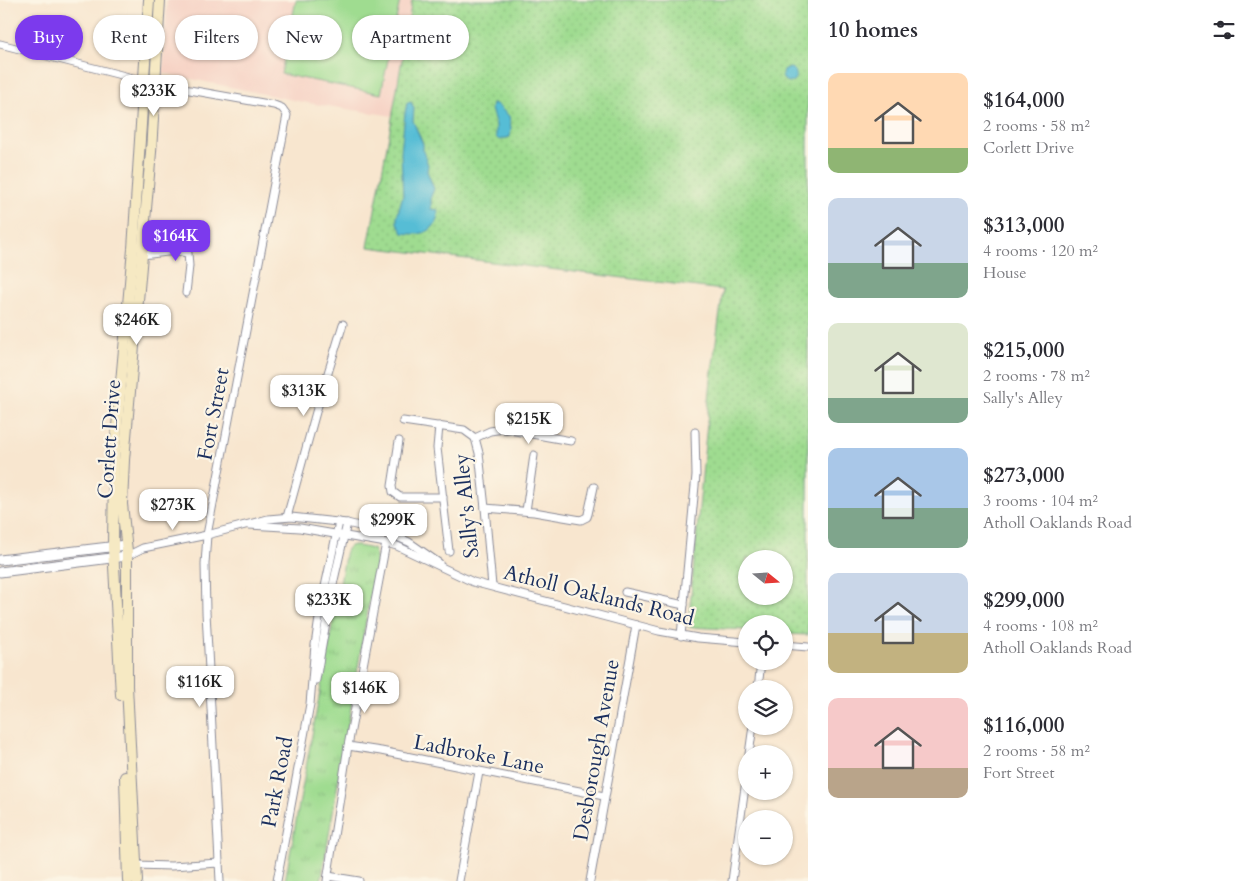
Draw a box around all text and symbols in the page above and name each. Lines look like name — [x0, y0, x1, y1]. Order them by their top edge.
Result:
chip: Buy — [15, 15, 83, 60]
chip: Rent — [93, 15, 165, 60]
chip: Filters — [175, 15, 258, 60]
chip: New — [268, 15, 342, 60]
chip: Apartment — [352, 15, 469, 60]
text: 10 homes — [828, 16, 918, 45]
icon: filters — [1210, 16, 1238, 44]
pin: $233K — [119, 74, 189, 117]
text: $233K — [131, 80, 177, 102]
text: $164,000 — [983, 86, 1064, 115]
icon: home — [868, 93, 928, 153]
text: 2 rooms · 58 m² — [983, 115, 1090, 137]
text: Corlett Drive — [983, 137, 1074, 159]
text: $313,000 — [983, 211, 1064, 240]
icon: home — [868, 218, 928, 278]
pin: $164K — [141, 220, 211, 262]
text: $164K — [153, 225, 199, 247]
text: 4 rooms · 120 m² — [983, 240, 1098, 262]
text: House — [983, 262, 1026, 284]
pin: $246K — [102, 304, 172, 346]
text: $246K — [114, 309, 160, 331]
text: $215,000 — [983, 336, 1064, 365]
icon: home — [868, 343, 928, 403]
street label: Fort Street — [190, 365, 237, 463]
text: 2 rooms · 78 m² — [983, 365, 1090, 387]
pin: $313K — [269, 374, 339, 417]
street label: Corlett Drive — [91, 378, 128, 500]
text: $313K — [281, 380, 327, 402]
text: Sally's Alley — [983, 387, 1063, 409]
pin: $215K — [494, 402, 564, 445]
text: $215K — [506, 408, 552, 430]
street label: Sally's Alley — [447, 452, 486, 560]
text: $273,000 — [983, 461, 1064, 490]
icon: home — [868, 468, 928, 528]
pin: $273K — [138, 488, 208, 531]
text: 3 rooms · 104 m² — [983, 490, 1098, 512]
text: $273K — [150, 494, 196, 516]
pin: $299K — [358, 504, 428, 546]
text: $299K — [370, 509, 416, 531]
text: Atholl Oaklands Road — [983, 512, 1132, 534]
north arrow — [738, 550, 792, 605]
map controls — [738, 550, 793, 865]
street label: Atholl Oaklands Road — [500, 558, 697, 633]
pin: $233K — [294, 584, 364, 626]
text: $299,000 — [983, 586, 1064, 615]
text: $233K — [306, 589, 352, 611]
icon: home — [868, 593, 928, 653]
button: locate — [738, 615, 793, 670]
text: 4 rooms · 108 m² — [983, 615, 1098, 637]
text: Atholl Oaklands Road — [983, 637, 1132, 659]
street label: Desborough Avenue — [566, 657, 627, 843]
pin: $116K — [165, 666, 235, 708]
text: $116K — [177, 671, 223, 693]
pin: $146K — [330, 672, 400, 714]
text: $146K — [342, 677, 388, 699]
button: layers — [738, 680, 793, 735]
text: $116,000 — [983, 711, 1064, 740]
icon: home — [868, 718, 928, 778]
street label: Ladbroke Lane — [411, 728, 547, 781]
street label: Park Road — [254, 734, 301, 830]
text: 2 rooms · 58 m² — [983, 740, 1090, 762]
button: + — [738, 745, 793, 800]
text: Fort Street — [983, 762, 1054, 784]
button: − — [738, 810, 793, 865]

